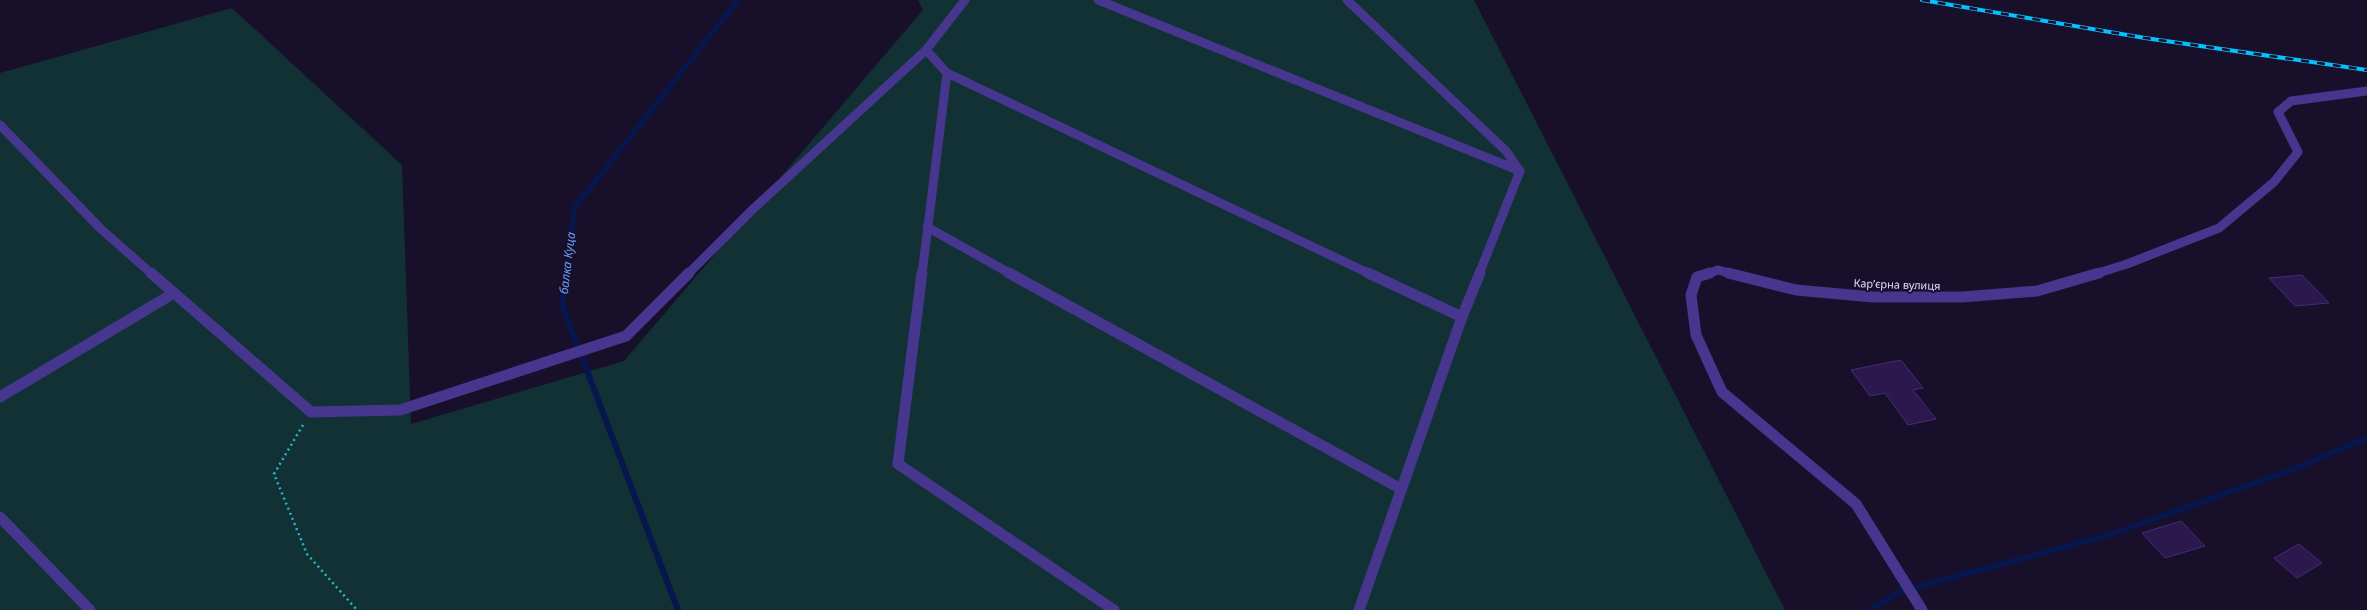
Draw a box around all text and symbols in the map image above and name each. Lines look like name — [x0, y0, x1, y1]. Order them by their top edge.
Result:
water label: балка Куца — [555, 231, 579, 295]
street label: Карʼєрна вулиця — [1853, 275, 1941, 293]

